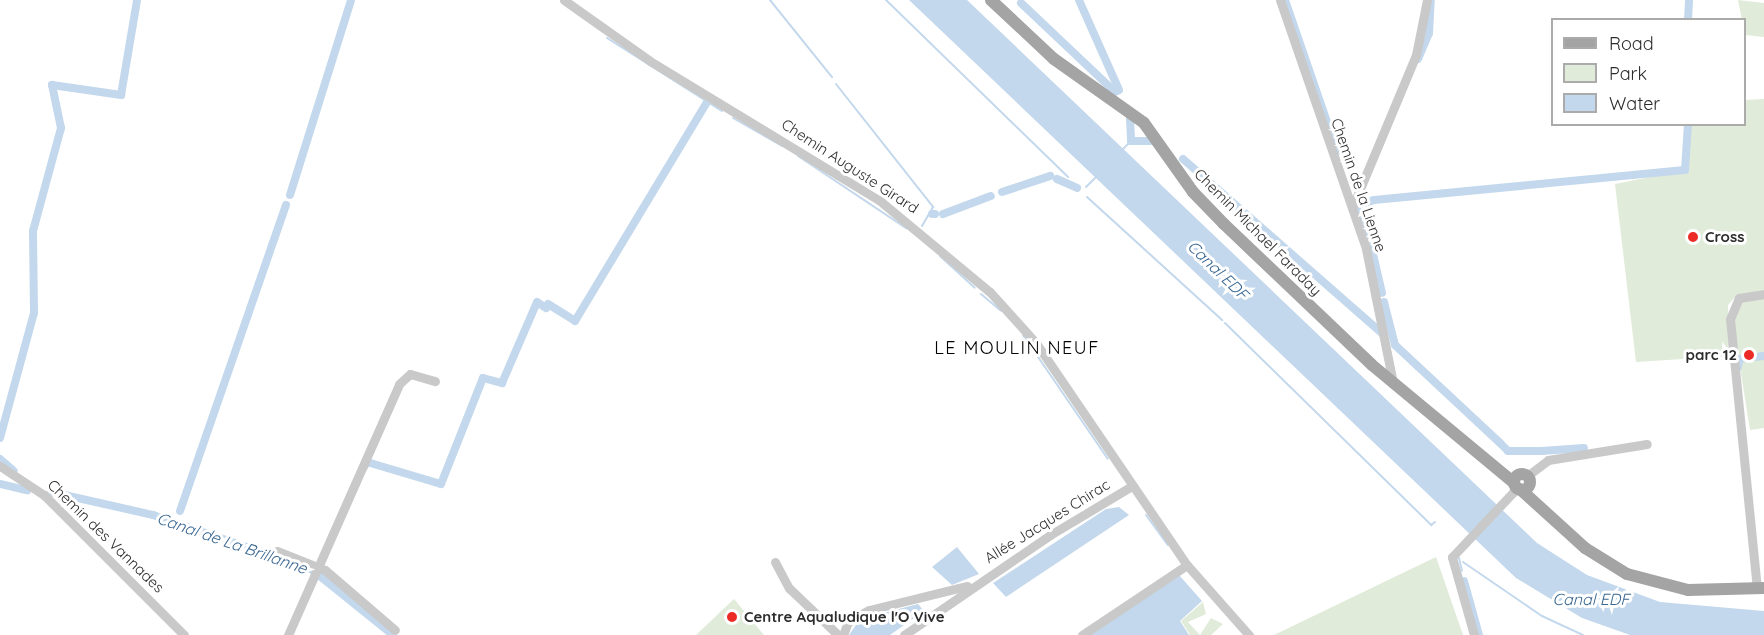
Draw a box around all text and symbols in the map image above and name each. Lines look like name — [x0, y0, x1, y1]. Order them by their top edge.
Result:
legend — [1551, 18, 1746, 126]
text: Road — [1609, 32, 1654, 55]
text: Park — [1609, 62, 1647, 85]
text: Water — [1609, 92, 1660, 115]
street label: Chemin Auguste Girard — [778, 115, 922, 217]
street label: Chemin de la Lienne — [1328, 116, 1390, 254]
street label: Chemin Michael Faraday — [1191, 165, 1325, 299]
place label: Cross — [1705, 228, 1744, 246]
marker: Cross — [1686, 230, 1700, 244]
water label: Canal EDF — [1184, 236, 1252, 304]
district label: LE MOULIN NEUF — [934, 337, 1100, 359]
place label: parc 12 — [1686, 346, 1737, 364]
marker: parc 12 — [1742, 348, 1756, 362]
street label: Allée Jacques Chirac — [981, 475, 1113, 567]
street label: Chemin des Vannades — [44, 476, 168, 596]
water label: Canal de La Brillanne — [154, 508, 310, 578]
water label: Canal EDF — [1553, 589, 1629, 609]
place label: Centre Aqualudique l'O Vive — [744, 608, 945, 626]
marker: Centre Aqualudique l'O Vive — [725, 610, 739, 624]

